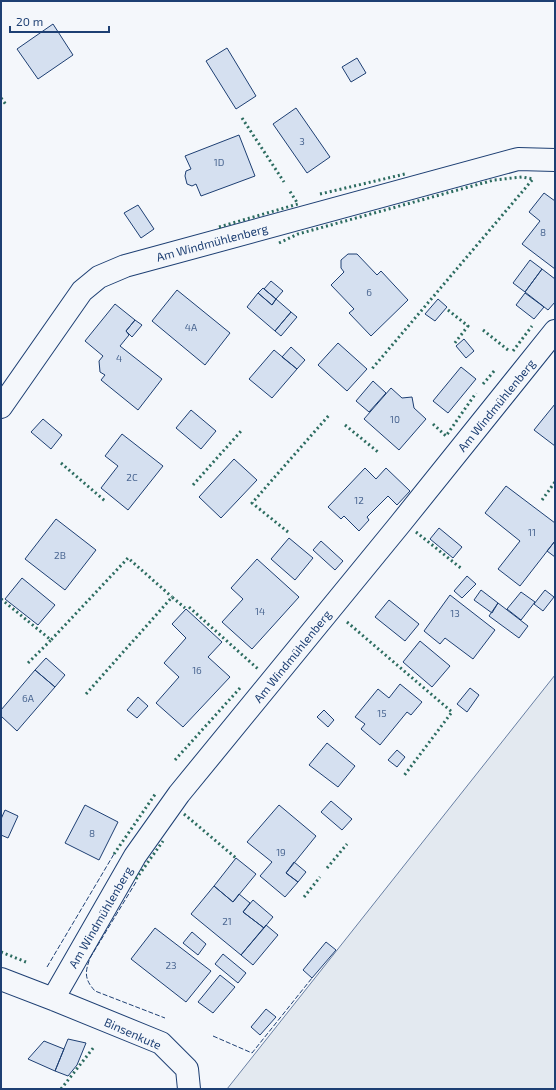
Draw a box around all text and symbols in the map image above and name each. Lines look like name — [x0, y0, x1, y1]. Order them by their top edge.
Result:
scale bar — [10, 8, 109, 34]
text: 20 m — [16, 14, 43, 28]
house number: 3 — [299, 135, 305, 147]
house number: 1D — [214, 156, 225, 168]
street label: Am Windmühlenberg — [155, 220, 270, 264]
house number: 8 — [540, 226, 546, 238]
house number: 6 — [366, 286, 372, 298]
house number: 4A — [185, 321, 198, 333]
house number: 4 — [116, 352, 122, 364]
street label: Am Windmühlenberg — [454, 356, 538, 454]
house number: 10 — [390, 413, 400, 425]
house number: 2C — [126, 471, 138, 483]
house number: 12 — [354, 494, 364, 506]
house number: 11 — [528, 526, 536, 538]
house number: 2B — [54, 549, 66, 561]
house number: 14 — [255, 605, 265, 617]
street label: Am Windmühlenberg — [250, 607, 334, 705]
house number: 13 — [450, 607, 460, 619]
house number: 16 — [192, 664, 202, 676]
house number: 6A — [22, 692, 35, 704]
house number: 15 — [377, 707, 387, 719]
house number: 8 — [89, 827, 95, 839]
house number: 19 — [276, 846, 286, 858]
street label: Am Windmühlenberg — [65, 864, 135, 970]
house number: 21 — [222, 915, 232, 927]
house number: 23 — [165, 959, 177, 971]
street label: Binsenkute — [102, 1014, 164, 1052]

